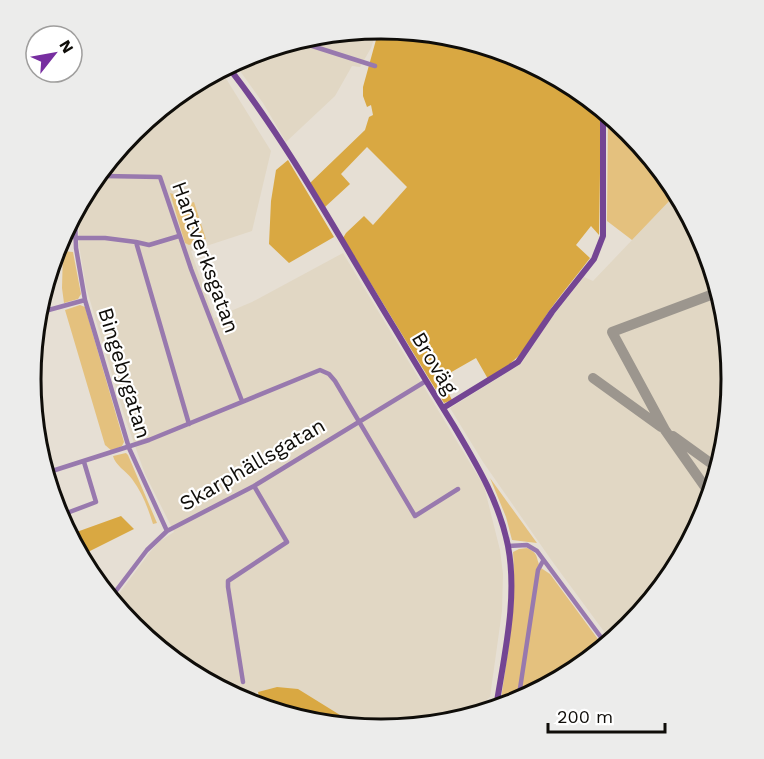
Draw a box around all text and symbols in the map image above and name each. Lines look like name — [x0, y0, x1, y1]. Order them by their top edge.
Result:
north arrow — [24, 24, 84, 84]
text: N — [55, 37, 78, 57]
street label: Hantverksgatan — [167, 178, 245, 336]
street label: Bingebygatan — [93, 305, 157, 441]
street label: Broväg — [407, 327, 464, 399]
street label: Skarphällsgatan — [175, 412, 329, 516]
scale bar — [548, 696, 665, 734]
text: 200 m — [557, 706, 613, 727]

